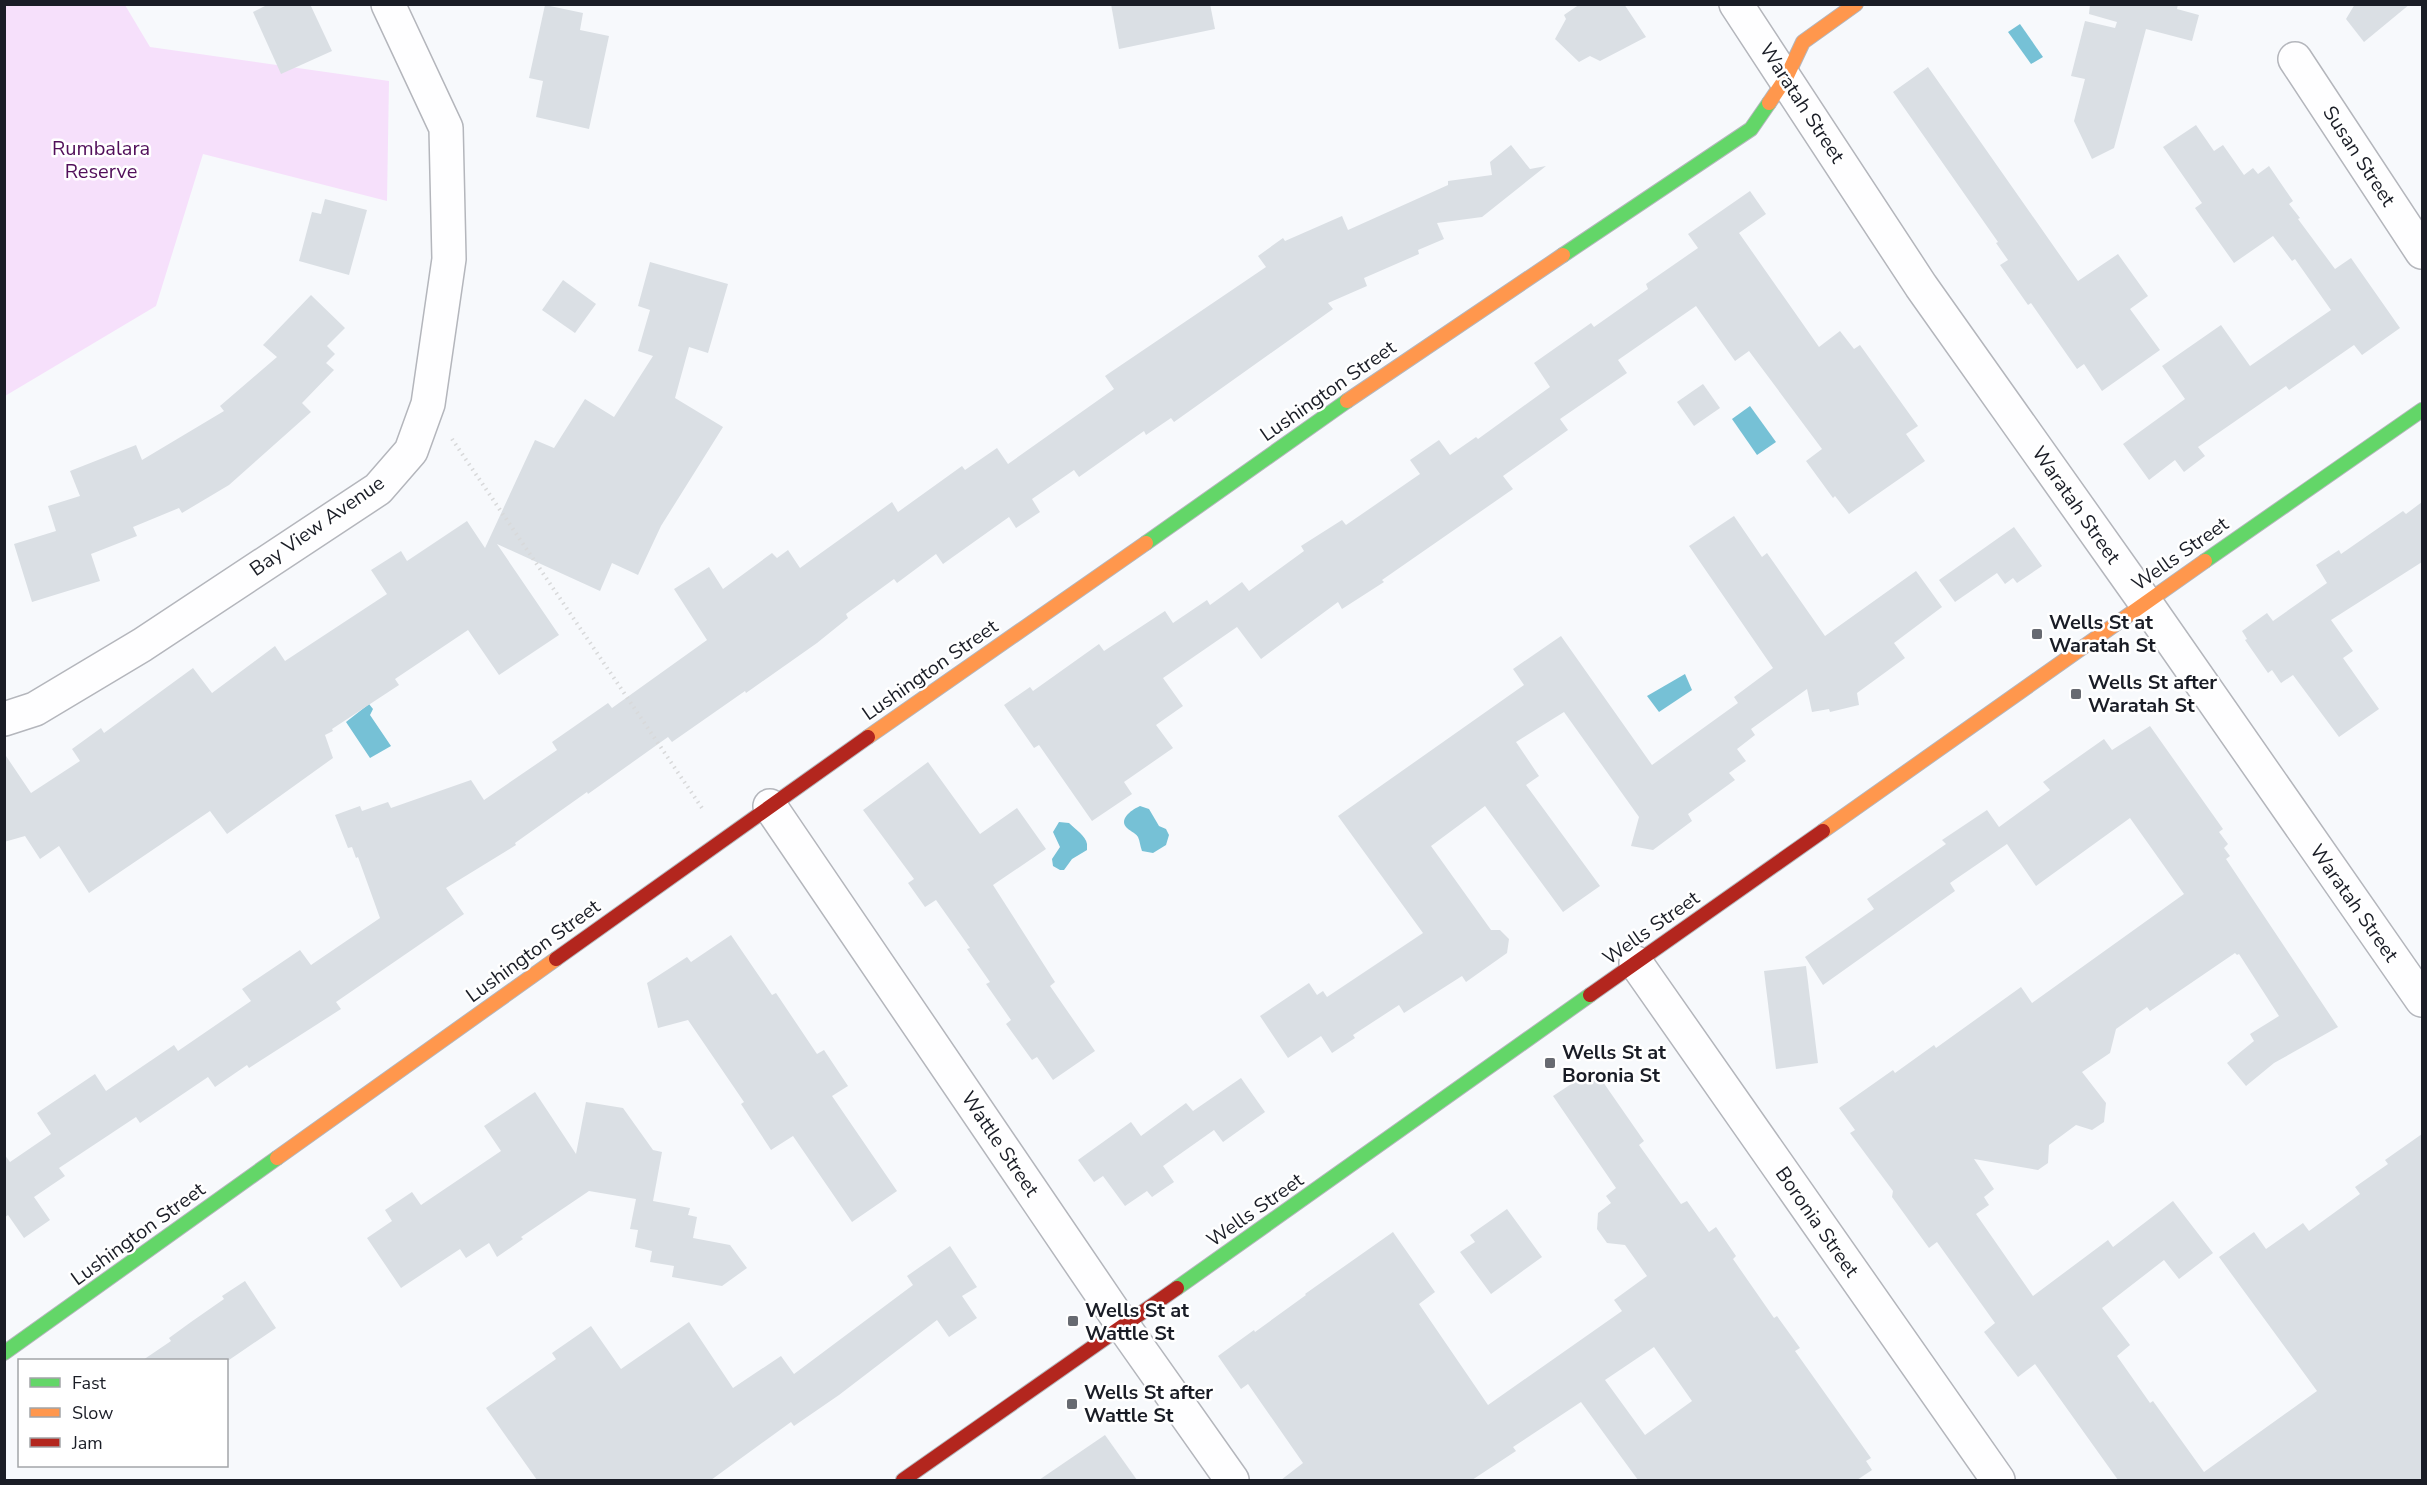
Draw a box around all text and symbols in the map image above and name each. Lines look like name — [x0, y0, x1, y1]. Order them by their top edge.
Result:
street label: Waratah Street — [1753, 38, 1851, 169]
street label: Susan Street — [2316, 101, 2402, 212]
park label: Rumbalara Reserve — [52, 135, 150, 185]
street label: Lushington Street — [1255, 334, 1402, 448]
street label: Waratah Street — [2025, 441, 2127, 570]
street label: Bay View Avenue — [244, 470, 390, 582]
street label: Wells Street — [2126, 510, 2235, 597]
place label: Wells St at Waratah St — [2049, 609, 2156, 659]
street label: Lushington Street — [857, 613, 1004, 727]
marker: Wells St at Waratah St — [2030, 627, 2044, 641]
place label: Wells St after Waratah St — [2088, 669, 2217, 719]
marker: Wells St after Waratah St — [2069, 687, 2083, 701]
street label: Waratah Street — [2303, 839, 2405, 968]
street label: Wells Street — [1597, 884, 1706, 971]
street label: Lushington Street — [460, 893, 606, 1009]
place label: Wells St at Boronia St — [1562, 1039, 1666, 1089]
marker: Wells St at Boronia St — [1543, 1056, 1557, 1070]
street label: Wattle Street — [955, 1086, 1046, 1203]
street label: Boronia Street — [1769, 1161, 1866, 1283]
street label: Wells Street — [1201, 1166, 1310, 1253]
street label: Lushington Street — [65, 1176, 211, 1292]
place label: Wells St at Wattle St — [1085, 1297, 1189, 1347]
marker: Wells St at Wattle St — [1066, 1314, 1080, 1328]
legend — [18, 1359, 228, 1467]
text: Fast — [72, 1371, 107, 1395]
place label: Wells St after Wattle St — [1084, 1379, 1213, 1429]
marker: Wells St after Wattle St — [1065, 1397, 1079, 1411]
text: Slow — [72, 1401, 113, 1425]
text: Jam — [71, 1431, 103, 1455]

